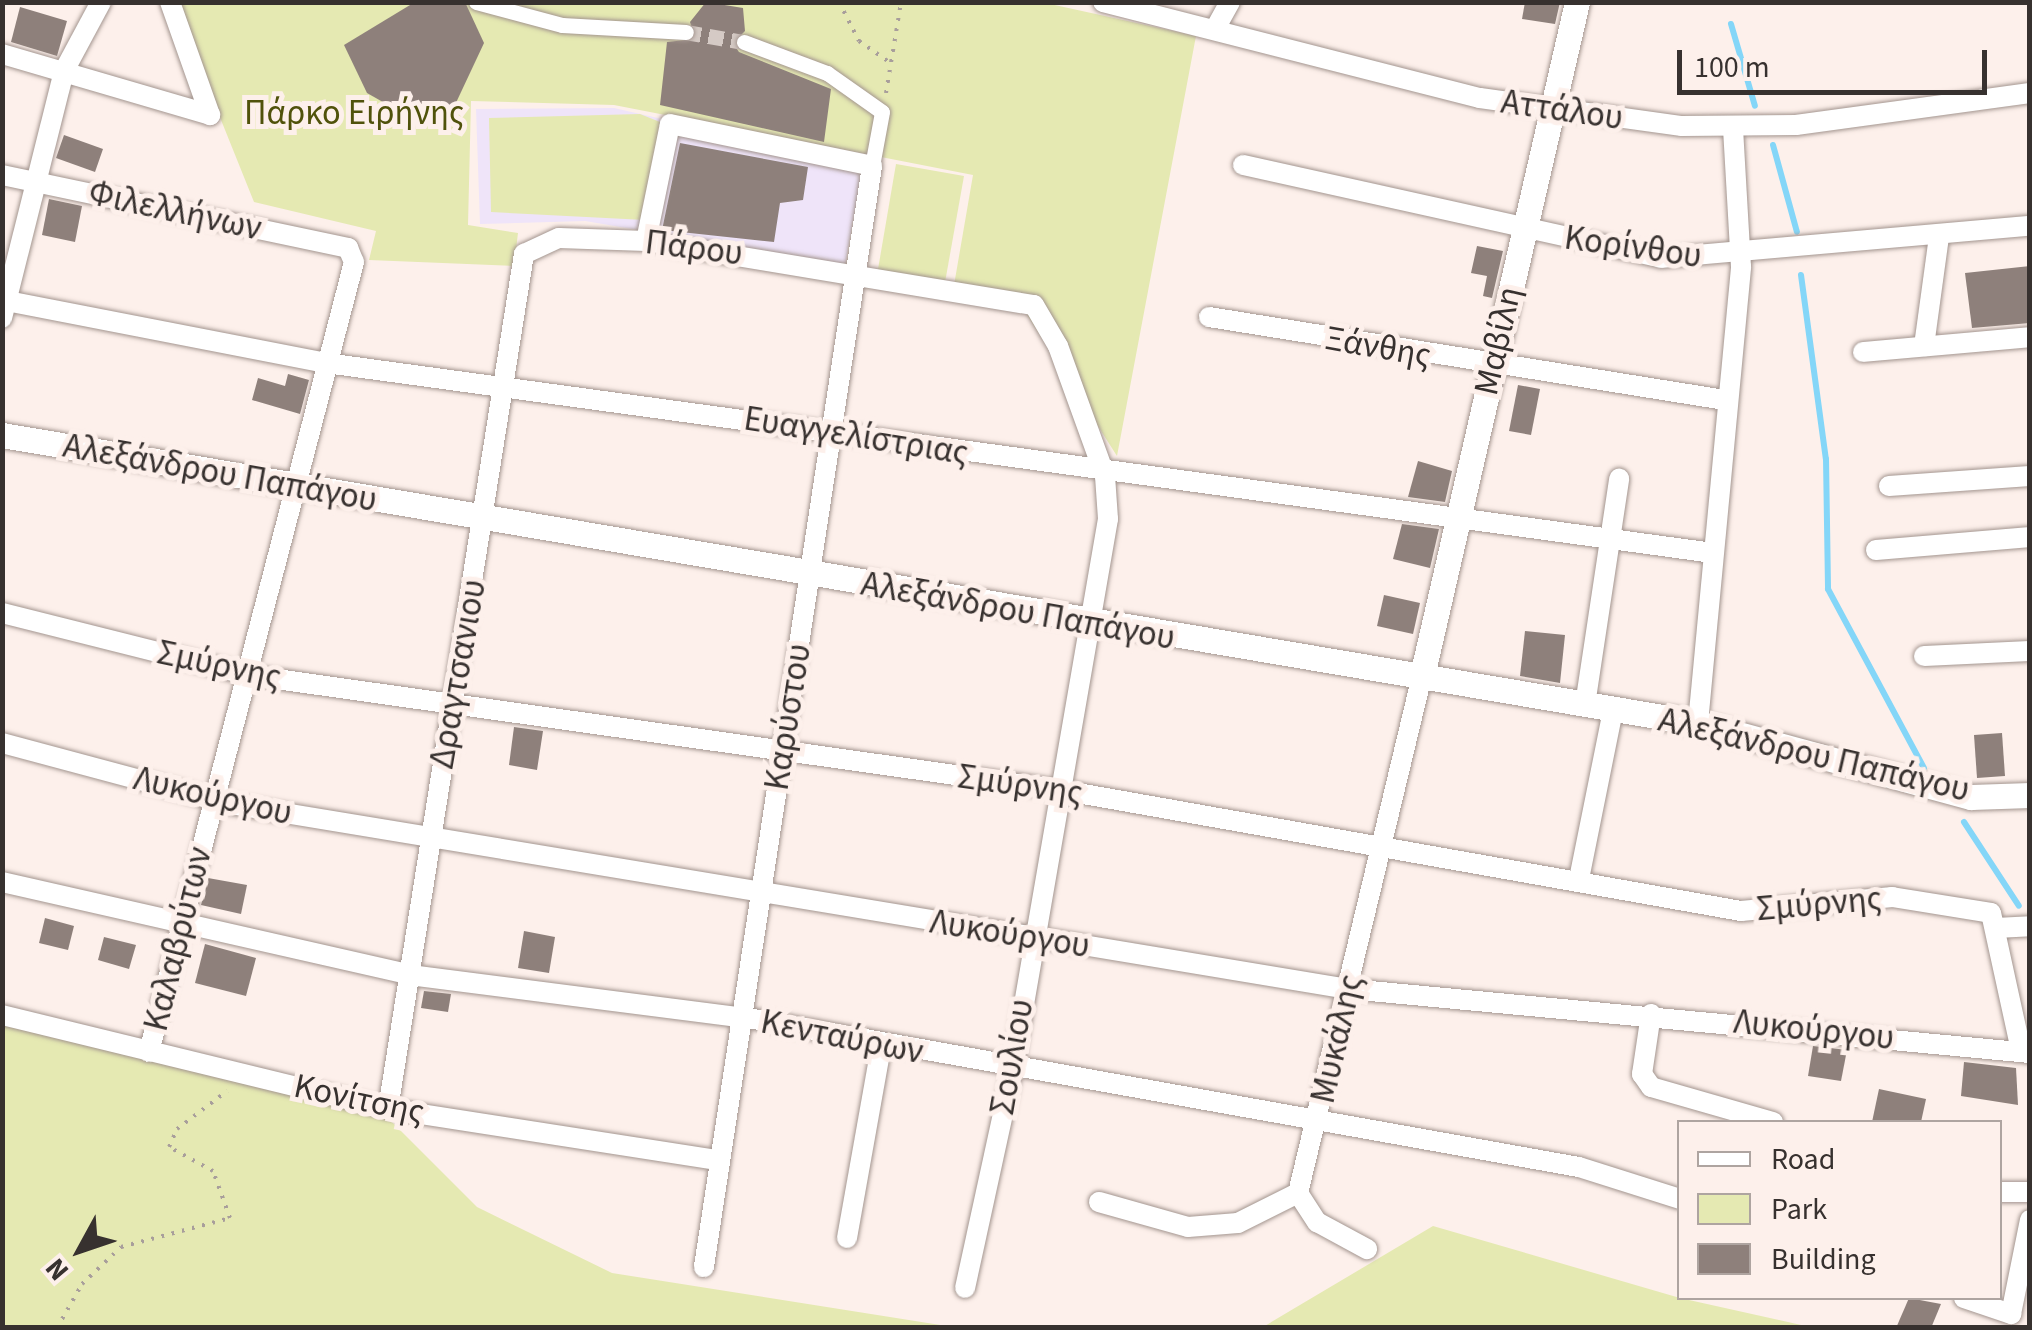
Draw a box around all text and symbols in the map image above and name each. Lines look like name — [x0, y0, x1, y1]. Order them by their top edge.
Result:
scale bar — [1682, 30, 1992, 92]
text: 100 m — [1694, 46, 1770, 89]
street label: Αττάλου — [1498, 81, 1626, 139]
park label: Πάρκο Ειρήνης — [244, 92, 464, 134]
street label: Φιλελλήνων — [85, 172, 265, 250]
street label: Κορίνθου — [1562, 217, 1704, 277]
street label: Πάρου — [643, 221, 745, 275]
street label: Μαβίλη — [1465, 283, 1531, 399]
street label: Ξάνθης — [1322, 317, 1434, 377]
street label: Ευαγγελίστριας — [741, 398, 971, 474]
street label: Αλεξάνδρου Παπάγου — [60, 425, 380, 521]
street label: Αλεξάνδρου Παπάγου — [858, 563, 1178, 659]
street label: Δραγτσανιου — [421, 576, 495, 772]
street label: Σμύρνης — [153, 631, 285, 699]
street label: Καρύστου — [756, 641, 820, 793]
street label: Αλεξάνδρου Παπάγου — [1654, 699, 1974, 811]
street label: Σμύρνης — [955, 755, 1085, 815]
street label: Λυκούργου — [130, 757, 296, 835]
street label: Καλαβρύτων — [135, 843, 221, 1035]
street label: Σμύρνης — [1755, 878, 1883, 930]
street label: Λυκούργου — [927, 901, 1093, 967]
street label: Μυκάλης — [1302, 971, 1372, 1107]
street label: Σουλίου — [981, 996, 1043, 1118]
street label: Κενταύρων — [757, 1001, 927, 1073]
street label: Λυκούργου — [1732, 1001, 1896, 1059]
street label: Κονίτσης — [290, 1065, 428, 1133]
legend — [1677, 1120, 2002, 1300]
text: Road — [1771, 1138, 1835, 1181]
text: Park — [1771, 1188, 1827, 1231]
north arrow — [30, 1200, 130, 1300]
text: Building — [1771, 1238, 1876, 1281]
text: N — [36, 1249, 78, 1289]

